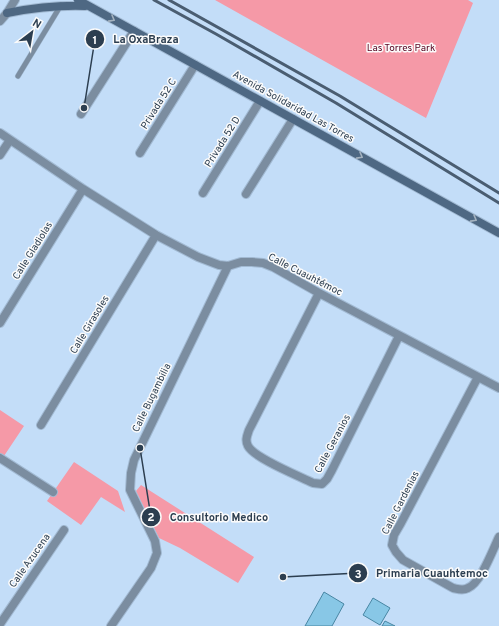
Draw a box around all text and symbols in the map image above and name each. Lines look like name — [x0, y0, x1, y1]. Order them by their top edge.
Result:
north arrow — [12, 12, 52, 52]
one-way arrow — [108, 14, 115, 21]
text: N — [30, 16, 44, 32]
callout: La OxaBraza — [85, 28, 187, 51]
text: 1 — [93, 33, 97, 49]
text: La OxaBraza — [113, 33, 179, 47]
park label: Las Torres Park — [367, 42, 435, 55]
street label: Avenida Solidaridad Las Torres — [230, 68, 356, 146]
street label: Privada 52 C — [138, 76, 180, 132]
street label: Privada 52 D — [202, 114, 244, 170]
one-way arrow — [356, 151, 364, 159]
one-way arrow — [470, 214, 477, 221]
street label: Calle Gladiolas — [10, 219, 56, 282]
street label: Calle Cuauhtémoc — [266, 251, 344, 299]
street label: Calle Girasoles — [67, 293, 113, 357]
street label: Calle Bugambilia — [130, 361, 174, 435]
street label: Calle Geranios — [312, 412, 354, 476]
street label: Calle Gardenias — [379, 469, 423, 537]
callout: Consultorio Medico — [141, 505, 276, 528]
text: 2 — [147, 510, 155, 526]
text: Consultorio Medico — [170, 511, 268, 525]
street label: Calle Azucena — [7, 531, 53, 591]
callout: Primaria Cuauhtemoc — [348, 562, 496, 585]
text: 3 — [354, 567, 362, 583]
text: Primaria Cuauhtemoc — [376, 567, 488, 581]

